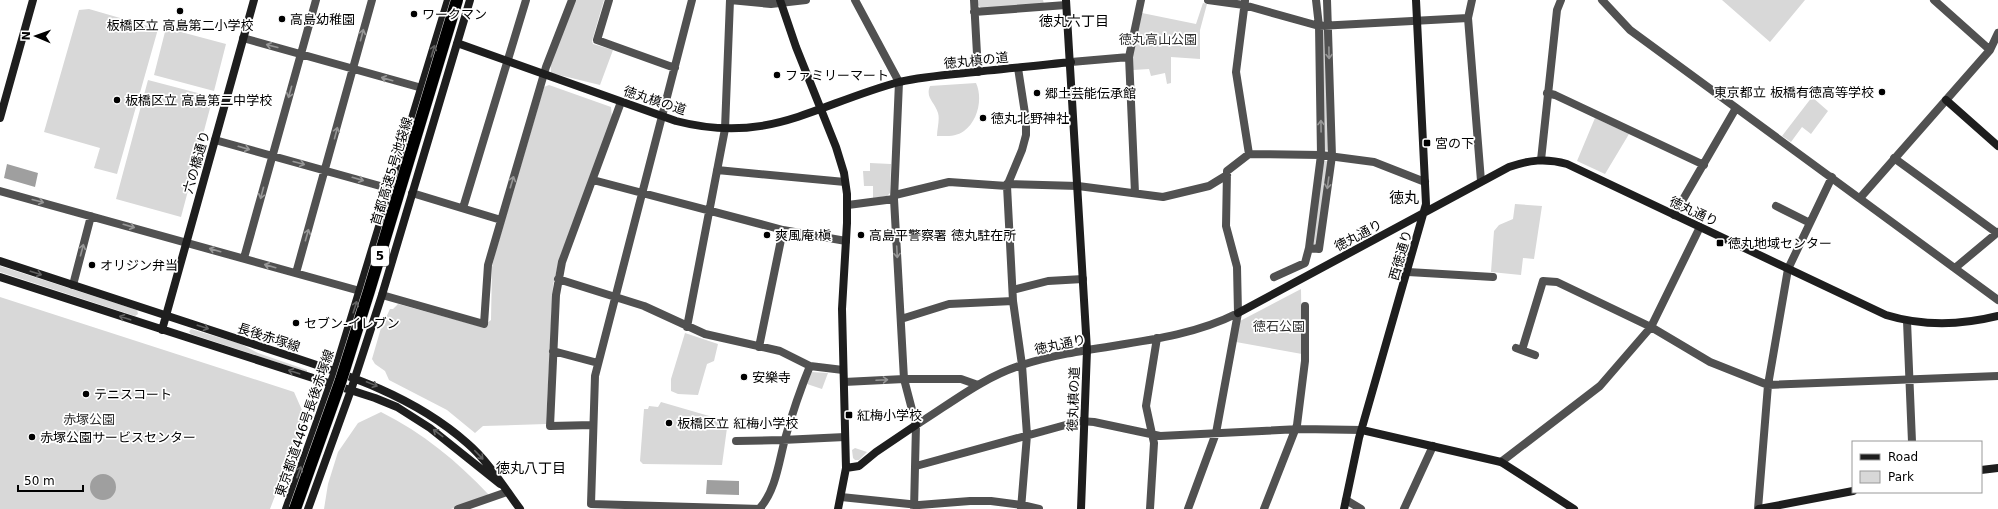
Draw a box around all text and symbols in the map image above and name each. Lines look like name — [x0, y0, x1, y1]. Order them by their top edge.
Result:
marker: 板橋区立 高島第二小学校 — [175, 6, 185, 16]
place label: ワークマン — [422, 7, 487, 22]
marker: ワークマン — [409, 9, 419, 19]
place label: 高島幼稚園 — [290, 12, 355, 27]
district label: 徳丸六丁目 — [1039, 13, 1109, 29]
marker: 高島幼稚園 — [277, 14, 287, 24]
north arrow — [16, 16, 56, 56]
place label: 板橋区立 高島第二小学校 — [106, 18, 254, 33]
one-way arrow — [359, 28, 367, 41]
text: N — [20, 31, 33, 41]
park label: 徳丸高山公園 — [1119, 32, 1197, 47]
one-way arrow — [265, 42, 278, 50]
one-way arrow — [430, 45, 437, 58]
one-way arrow — [1325, 46, 1333, 59]
street label: 徳丸槙の道 — [943, 50, 1009, 71]
place label: ファミリーマート — [785, 68, 889, 83]
marker: ファミリーマート — [772, 70, 782, 80]
one-way arrow — [381, 75, 394, 82]
street label: 徳丸槙の道 — [622, 83, 688, 118]
one-way arrow — [286, 85, 293, 98]
place label: 東京都立 板橋有徳高等学校 — [1714, 85, 1874, 100]
place label: 郷土芸能伝承館 — [1045, 86, 1136, 101]
marker: 東京都立 板橋有徳高等学校 — [1877, 87, 1887, 97]
marker: 郷土芸能伝承館 — [1032, 88, 1042, 98]
place label: 板橋区立 高島第二中学校 — [125, 93, 272, 108]
marker: 板橋区立 高島第二中学校 — [112, 95, 122, 105]
place label: 徳丸北野神社 — [991, 111, 1069, 126]
marker: 徳丸北野神社 — [978, 113, 988, 123]
street label: 首都高速5号池袋線 — [368, 115, 415, 227]
one-way arrow — [1317, 120, 1325, 133]
one-way arrow — [332, 126, 340, 139]
street label: 六の橋通り — [180, 129, 213, 195]
place label: 宮の下 — [1435, 136, 1474, 151]
marker: 宮の下 — [1422, 138, 1432, 148]
one-way arrow — [237, 145, 250, 152]
one-way arrow — [292, 160, 305, 167]
one-way arrow — [352, 176, 365, 184]
one-way arrow — [509, 176, 516, 189]
one-way arrow — [1324, 176, 1332, 189]
one-way arrow — [258, 186, 265, 199]
district label: 徳丸 — [1389, 189, 1419, 207]
street label: 徳丸通り — [1667, 194, 1721, 229]
one-way arrow — [31, 198, 44, 205]
street label: 徳丸通り — [1332, 217, 1385, 254]
one-way arrow — [122, 223, 135, 230]
place label: 爽風庵 槇 — [775, 228, 831, 243]
place label: 高島平警察署 徳丸駐在所 — [869, 228, 1016, 243]
street label: 西徳通り — [1386, 228, 1415, 282]
one-way arrow — [304, 229, 311, 242]
marker: 爽風庵 槇 — [762, 230, 772, 240]
marker: 高島平警察署 徳丸駐在所 — [856, 230, 866, 240]
place label: 徳丸地域センター — [1728, 236, 1832, 251]
marker: 徳丸地域センター — [1715, 238, 1725, 248]
one-way arrow — [79, 244, 86, 257]
one-way arrow — [894, 245, 901, 258]
one-way arrow — [209, 246, 222, 253]
road number: 5 — [371, 246, 389, 266]
place label: オリジン弁当 — [100, 258, 178, 273]
marker: オリジン弁当 — [87, 260, 97, 270]
one-way arrow — [264, 262, 277, 269]
one-way arrow — [30, 270, 43, 277]
one-way arrow — [352, 300, 359, 313]
one-way arrow — [119, 313, 131, 321]
place label: セブン-イレブン — [304, 316, 400, 331]
marker: セブン-イレブン — [291, 318, 301, 328]
park label: 徳石公園 — [1253, 319, 1305, 334]
street label: 長後赤塚線 — [236, 320, 302, 355]
one-way arrow — [197, 324, 209, 332]
street label: 徳丸通り — [1033, 332, 1087, 357]
street label: 東京都道446号長後赤塚線 — [272, 348, 337, 499]
street label: 徳丸槙の道 — [1065, 366, 1082, 432]
one-way arrow — [288, 368, 300, 376]
place label: 安樂寺 — [752, 370, 791, 385]
marker: 安樂寺 — [739, 372, 749, 382]
one-way arrow — [875, 376, 888, 383]
one-way arrow — [365, 381, 377, 389]
place label: テニスコート — [94, 387, 172, 402]
marker: テニスコート — [81, 389, 91, 399]
place label: 紅梅小学校 — [857, 408, 922, 423]
marker: 紅梅小学校 — [844, 410, 854, 420]
park label: 赤塚公園 — [63, 412, 115, 427]
place label: 板橋区立 紅梅小学校 — [677, 416, 798, 431]
marker: 板橋区立 紅梅小学校 — [664, 418, 674, 428]
one-way arrow — [432, 429, 443, 437]
place label: 赤塚公園サービスセンター — [40, 430, 196, 445]
marker: 赤塚公園サービスセンター — [27, 432, 37, 442]
legend — [1852, 441, 1982, 493]
one-way arrow — [475, 450, 484, 460]
text: Road — [1888, 450, 1918, 464]
district label: 徳丸八丁目 — [496, 460, 566, 476]
scale bar — [18, 467, 83, 493]
one-way arrow — [296, 467, 304, 479]
text: Park — [1888, 470, 1914, 484]
text: 50 m — [24, 474, 55, 488]

